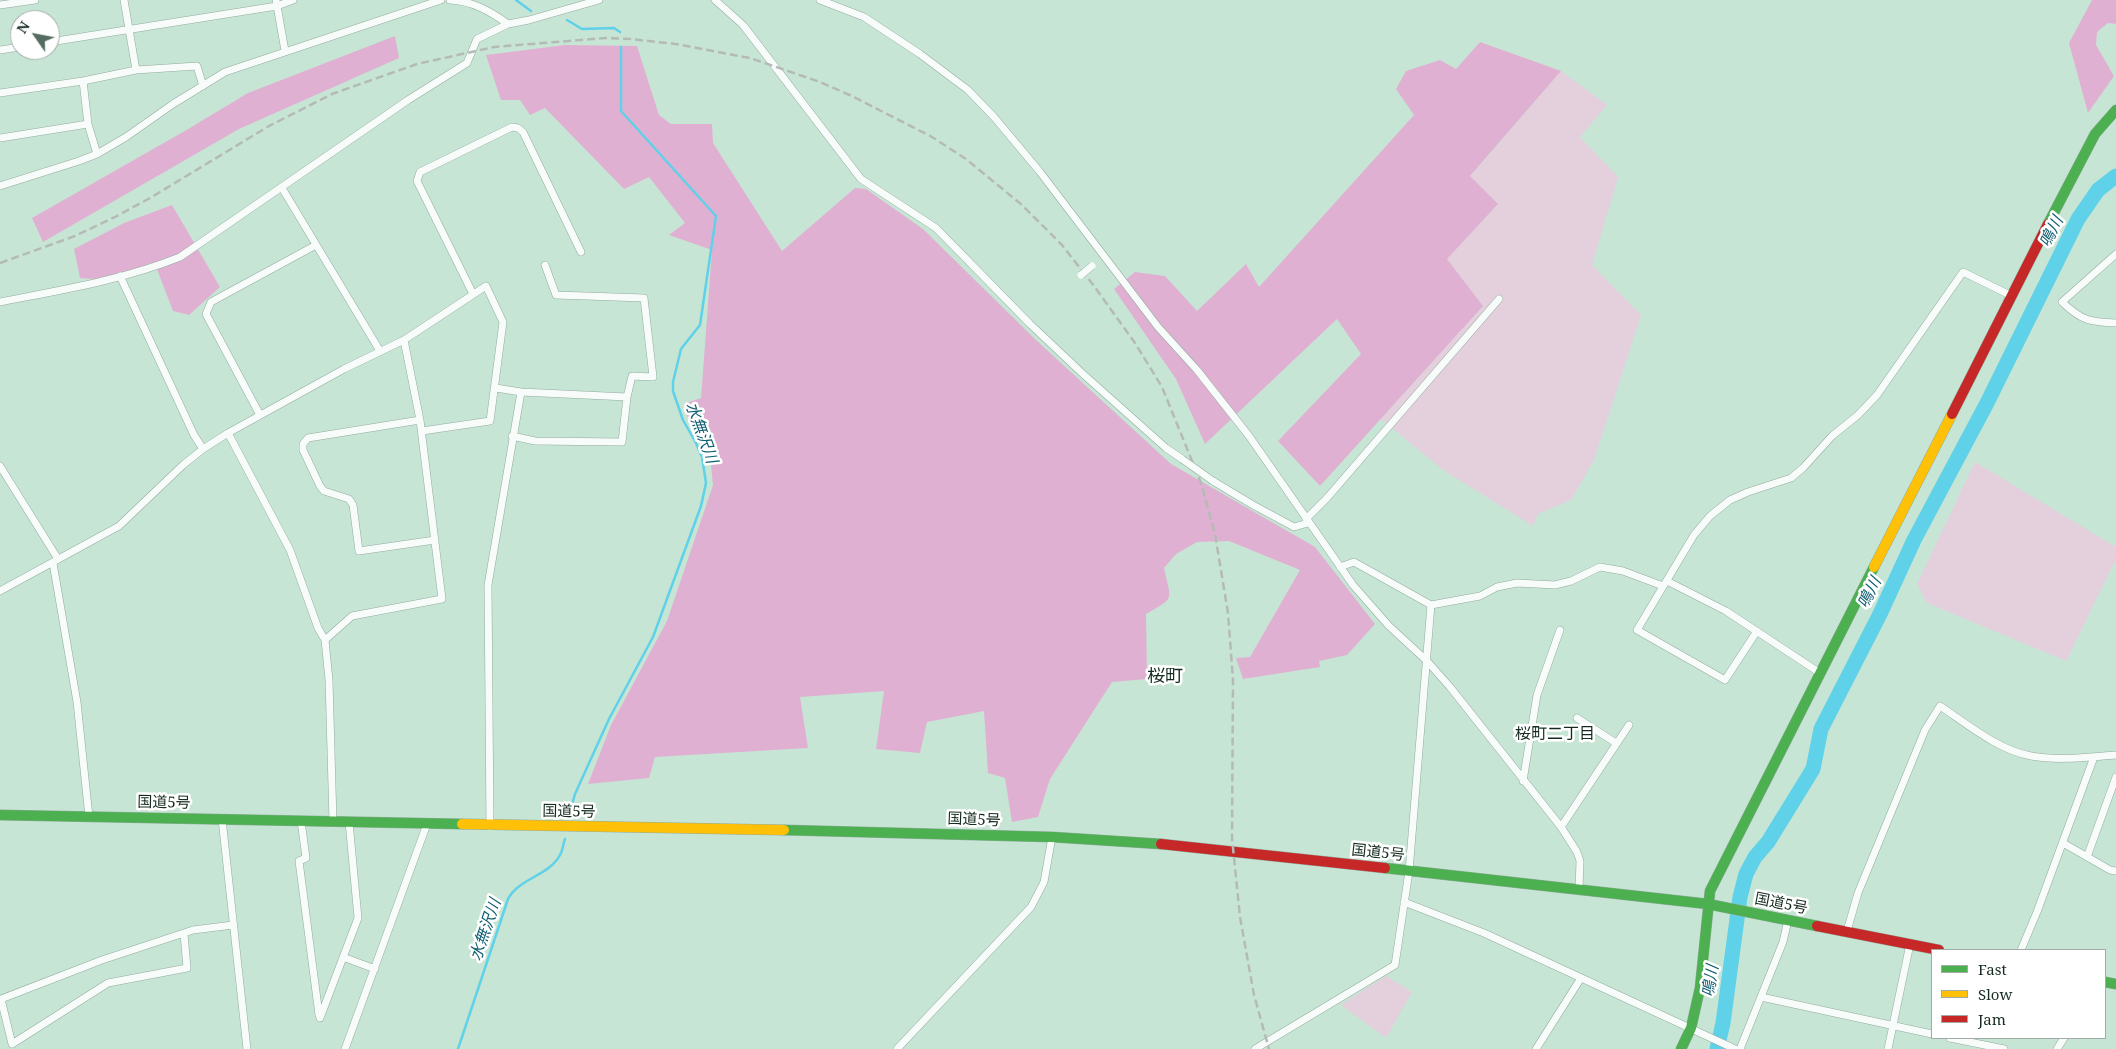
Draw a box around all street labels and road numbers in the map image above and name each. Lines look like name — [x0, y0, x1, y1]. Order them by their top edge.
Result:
street label: 国道5号 — [137, 794, 191, 812]
street label: 国道5号 — [542, 803, 596, 821]
street label: 国道5号 — [947, 810, 1001, 830]
street label: 国道5号 — [1351, 841, 1405, 865]
street label: 国道5号 — [1753, 890, 1809, 918]

